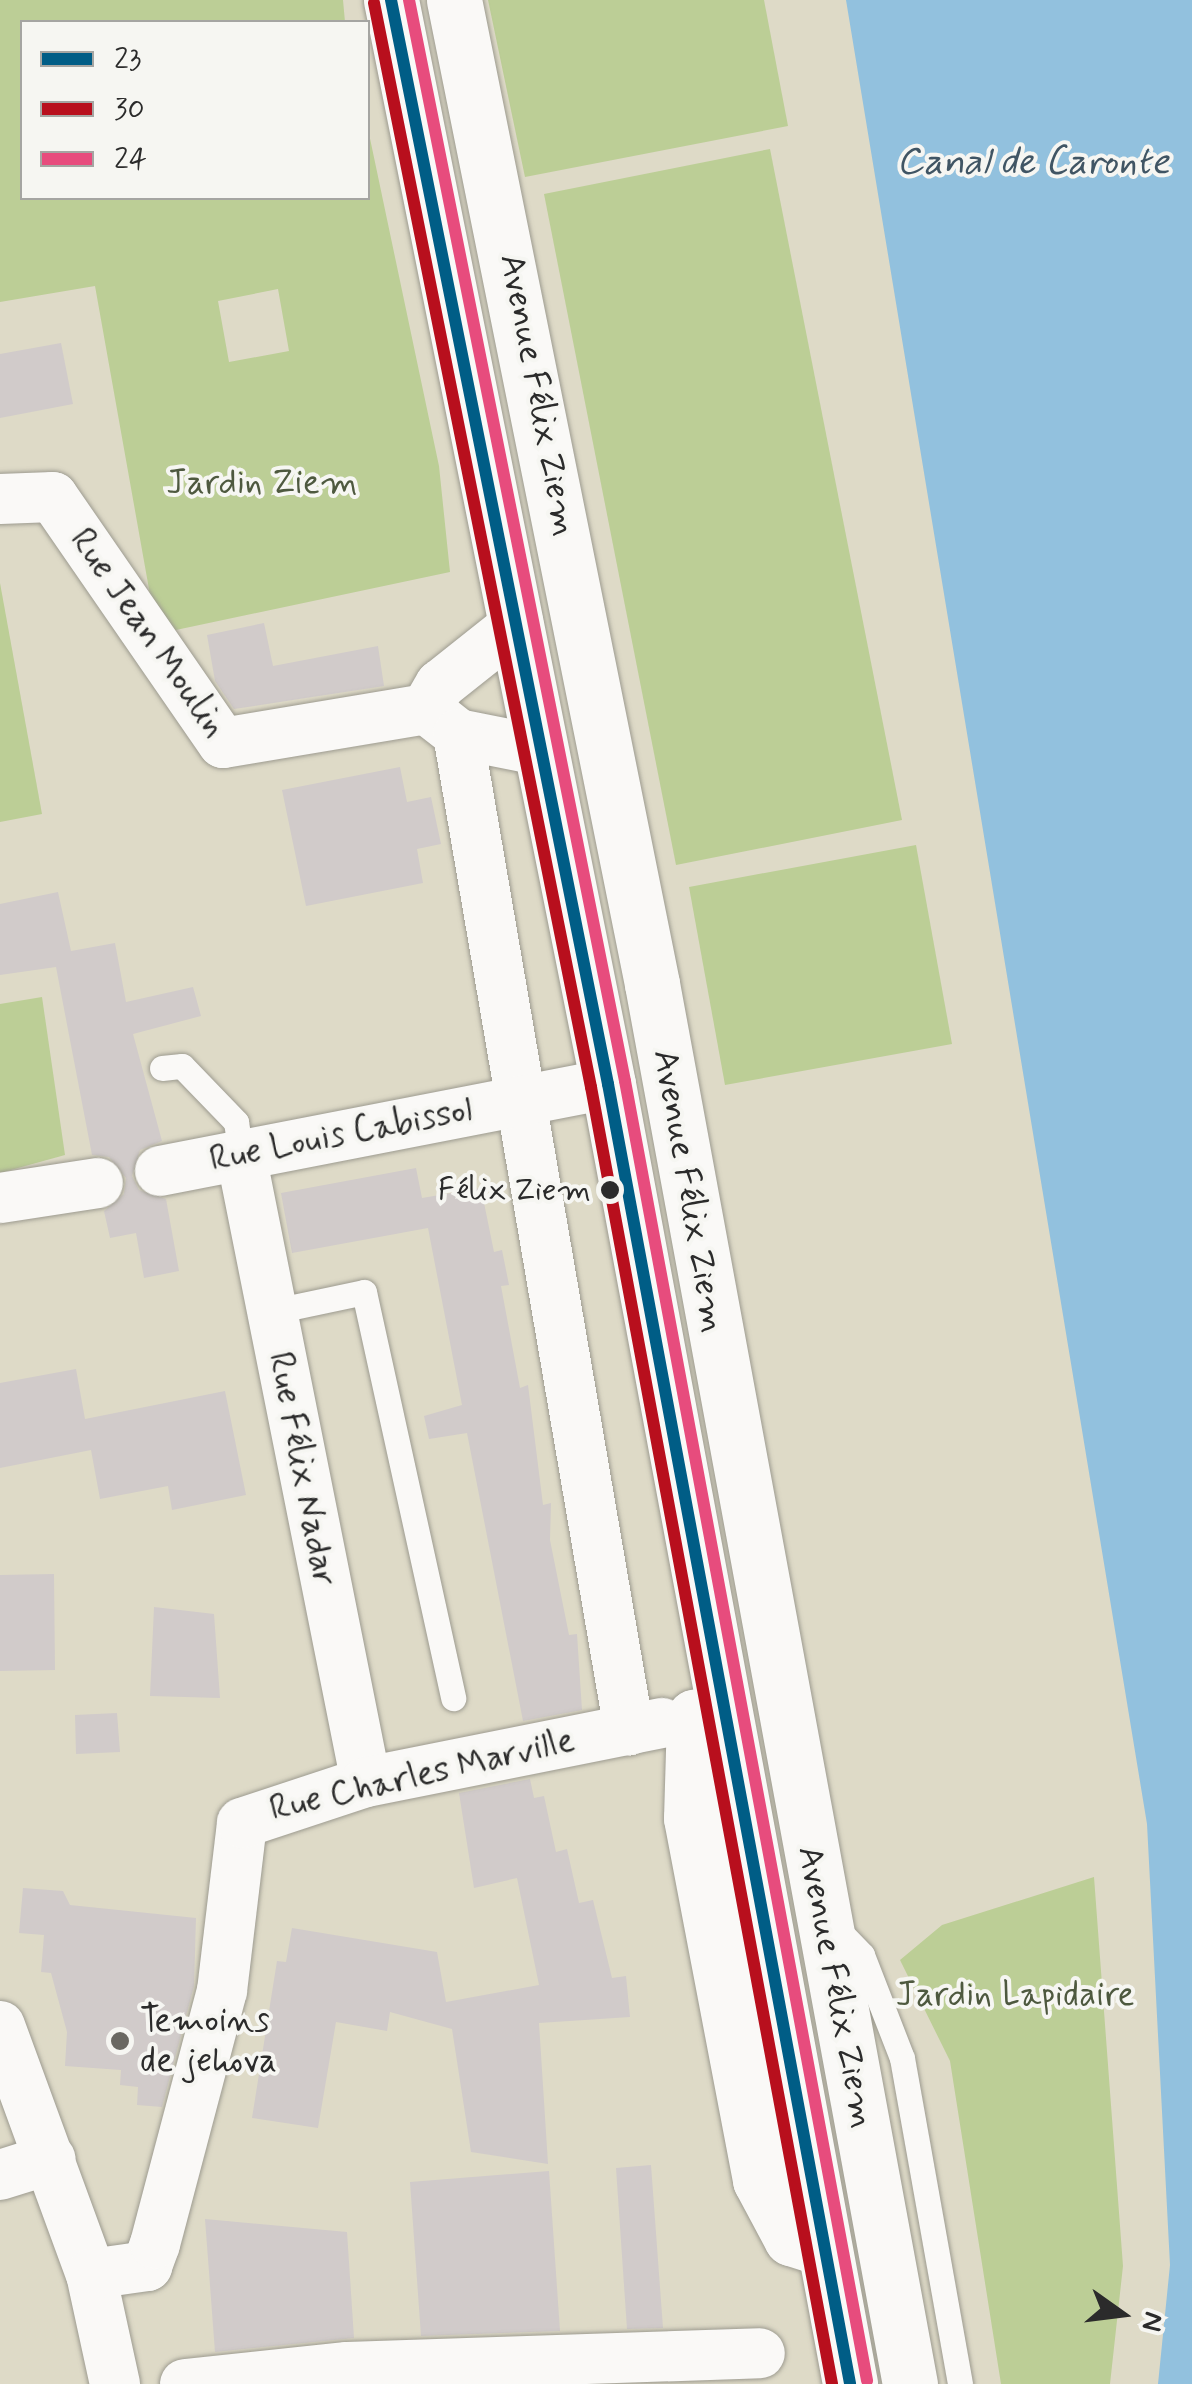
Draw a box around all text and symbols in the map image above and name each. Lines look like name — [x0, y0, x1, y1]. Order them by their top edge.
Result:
legend — [20, 20, 370, 200]
text: 23 — [114, 40, 141, 79]
text: 30 — [114, 90, 145, 129]
text: 24 — [114, 140, 147, 179]
water label: Canal de Caronte — [894, 140, 1172, 186]
street label: Avenue Félix Ziem — [490, 250, 586, 540]
park label: Jardin Ziem — [167, 462, 357, 504]
street label: Rue Jean Moulin — [62, 522, 234, 744]
street label: Avenue Félix Ziem — [643, 1046, 735, 1336]
street label: Rue Louis Cabissol — [206, 1089, 476, 1181]
place label: Félix Ziem — [438, 1171, 591, 1209]
marker: Félix Ziem — [600, 1180, 620, 1200]
street label: Rue Félix Nadar — [259, 1348, 345, 1590]
street label: Rue Charles Marville — [267, 1720, 577, 1830]
street label: Avenue Félix Ziem — [788, 1842, 884, 2132]
park label: Jardin Lapidaire — [892, 1974, 1138, 2016]
place label: Temoins de jehova — [140, 2000, 277, 2082]
marker: Temoins de jehova — [109, 2030, 131, 2052]
north arrow — [1072, 2264, 1172, 2364]
text: N — [1131, 2308, 1172, 2335]

